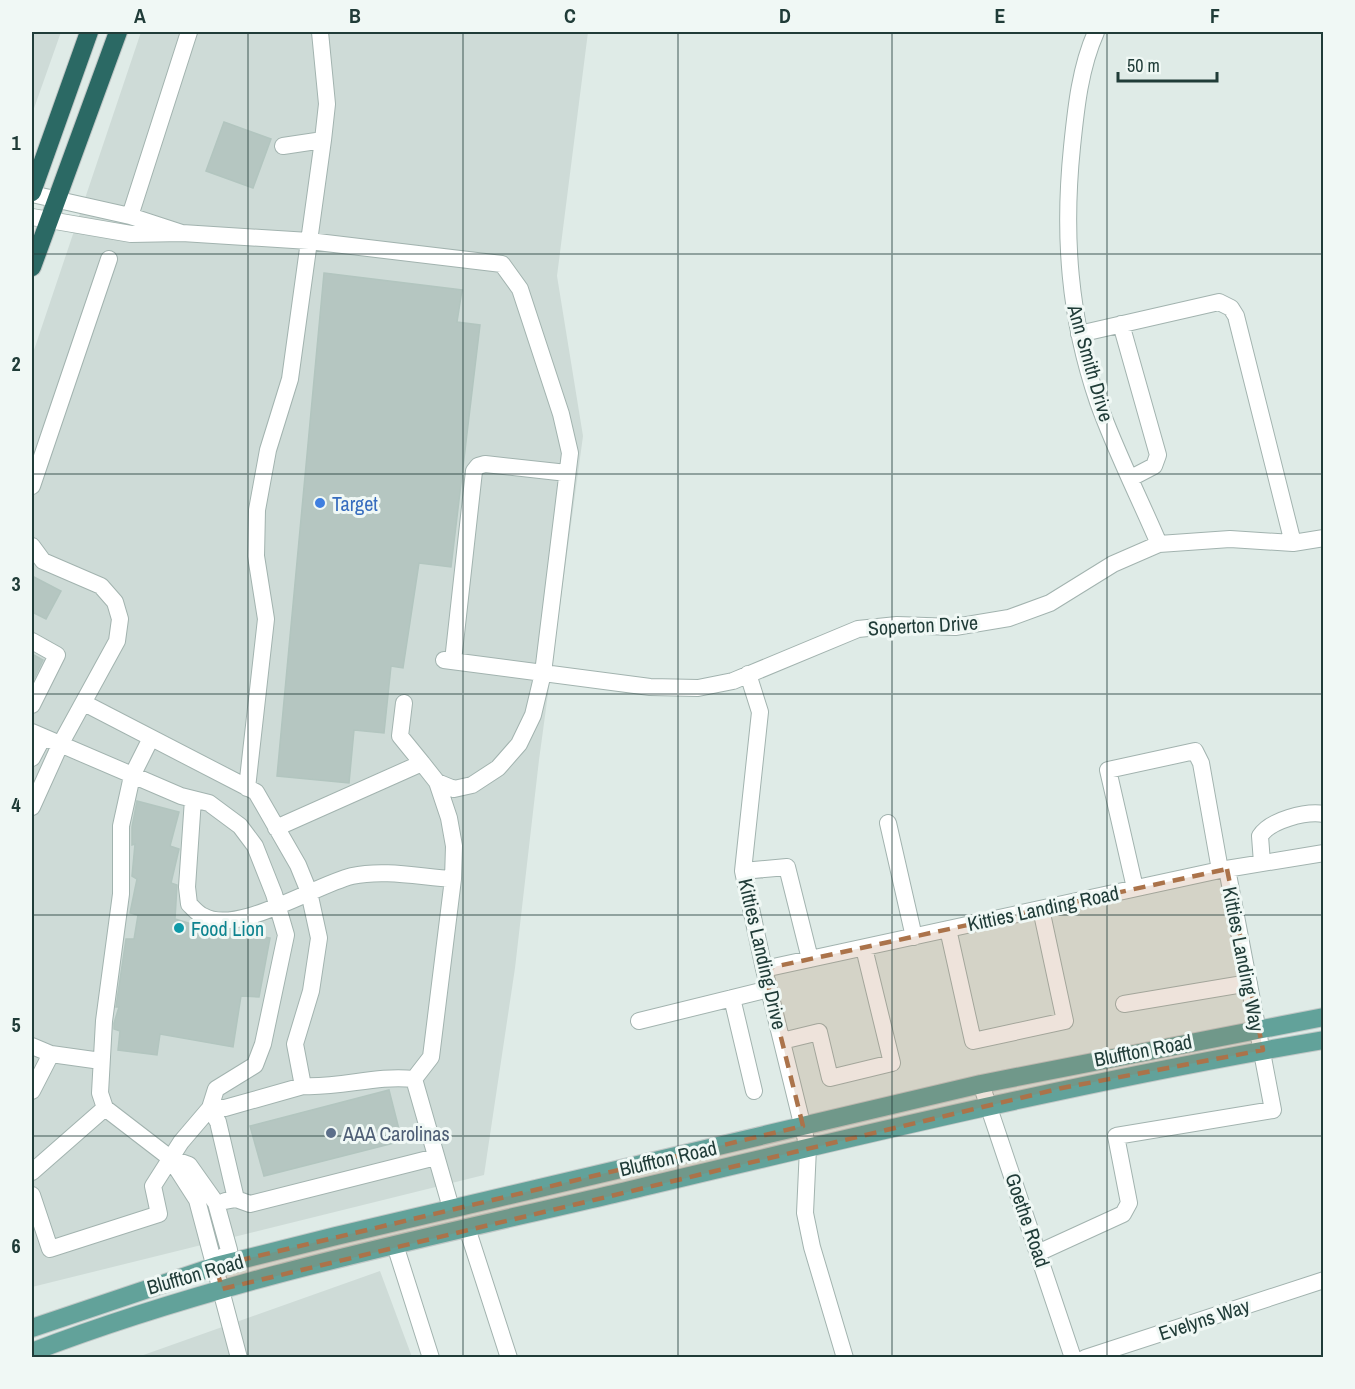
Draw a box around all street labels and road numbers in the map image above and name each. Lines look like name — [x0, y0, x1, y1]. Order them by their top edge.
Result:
street label: Ann Smith Drive — [1061, 300, 1121, 425]
street label: Soperton Drive — [867, 609, 979, 641]
street label: Kitties Landing Drive — [733, 876, 793, 1032]
street label: Kitties Landing Road — [965, 879, 1121, 937]
street label: Kitties Landing Way — [1217, 884, 1271, 1035]
street label: Bluffton Road — [1092, 1027, 1194, 1073]
street label: Bluffton Road — [617, 1134, 719, 1182]
street label: Goethe Road — [999, 1169, 1057, 1271]
street label: Bluffton Road — [144, 1247, 246, 1301]
street label: Evelyns Way — [1155, 1291, 1254, 1346]

